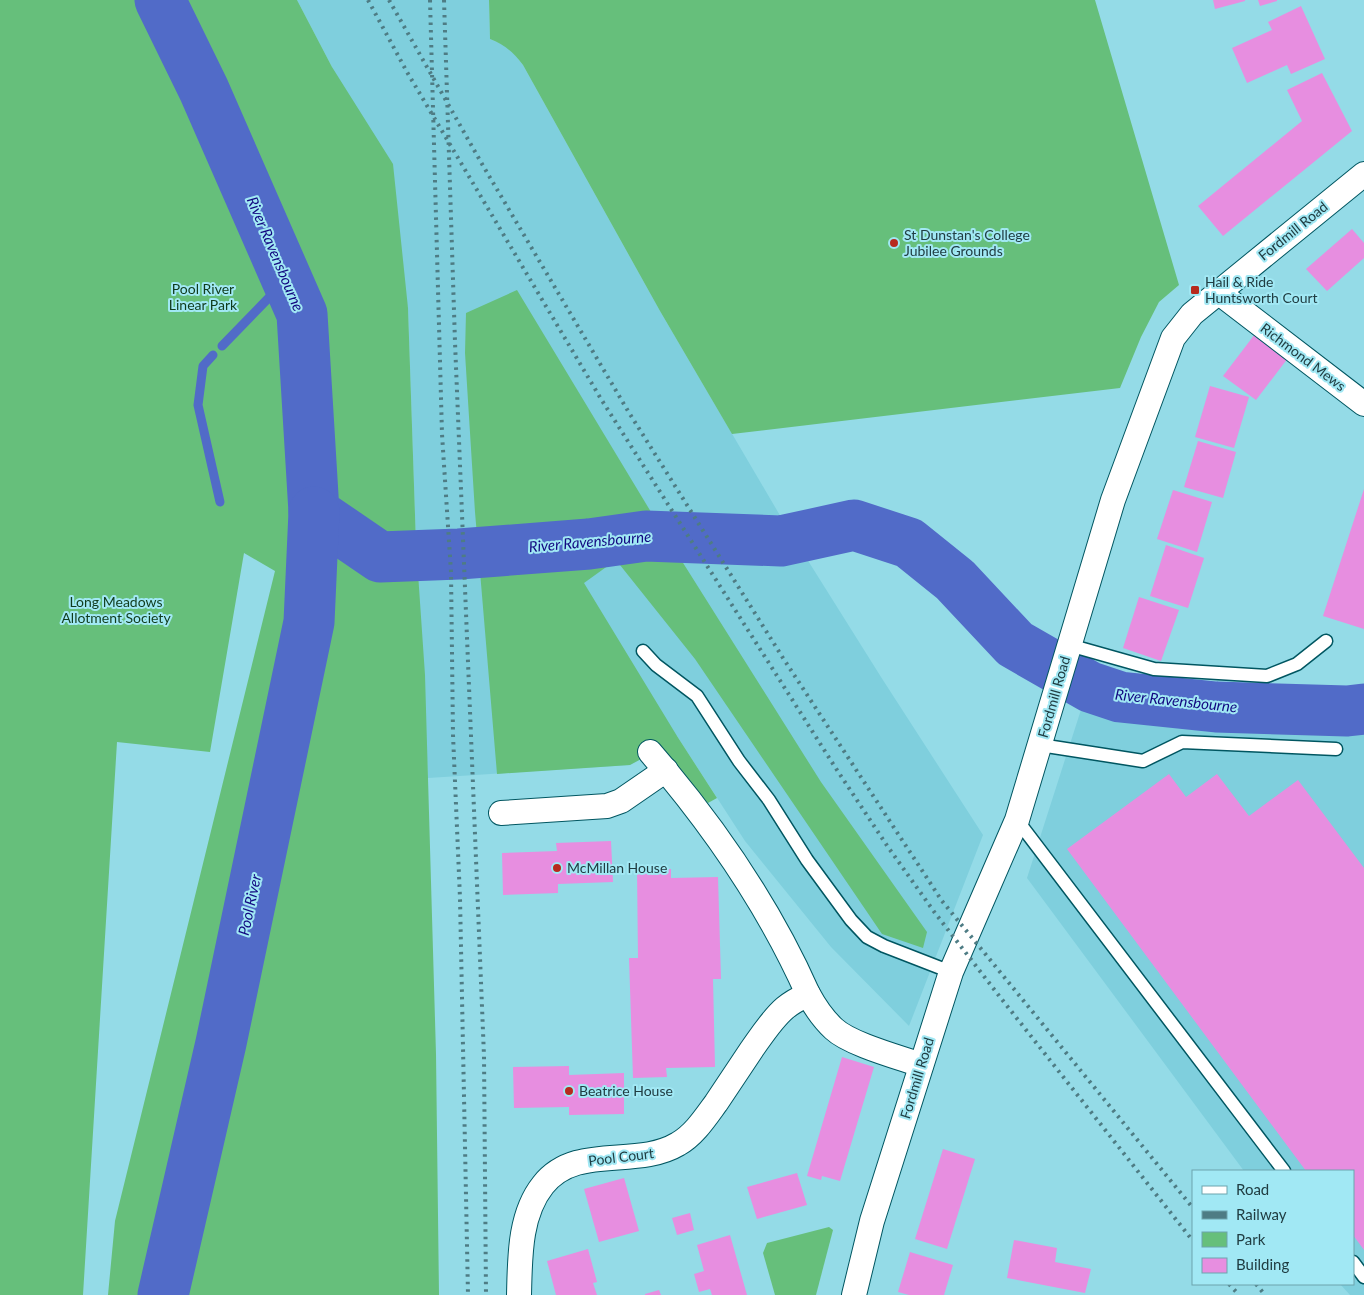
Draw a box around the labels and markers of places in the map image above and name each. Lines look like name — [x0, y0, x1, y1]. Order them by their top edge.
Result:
place label: St Dunstan's College Jubilee Grounds — [904, 226, 1030, 259]
marker: St Dunstan's College Jubilee Grounds — [888, 237, 900, 249]
place label: Hail & Ride Huntsworth Court — [1205, 273, 1318, 306]
marker: Hail & Ride Huntsworth Court — [1189, 284, 1201, 296]
place label: McMillan House — [567, 859, 667, 876]
marker: McMillan House — [551, 862, 563, 874]
place label: Beatrice House — [579, 1082, 673, 1099]
marker: Beatrice House — [563, 1085, 575, 1097]

